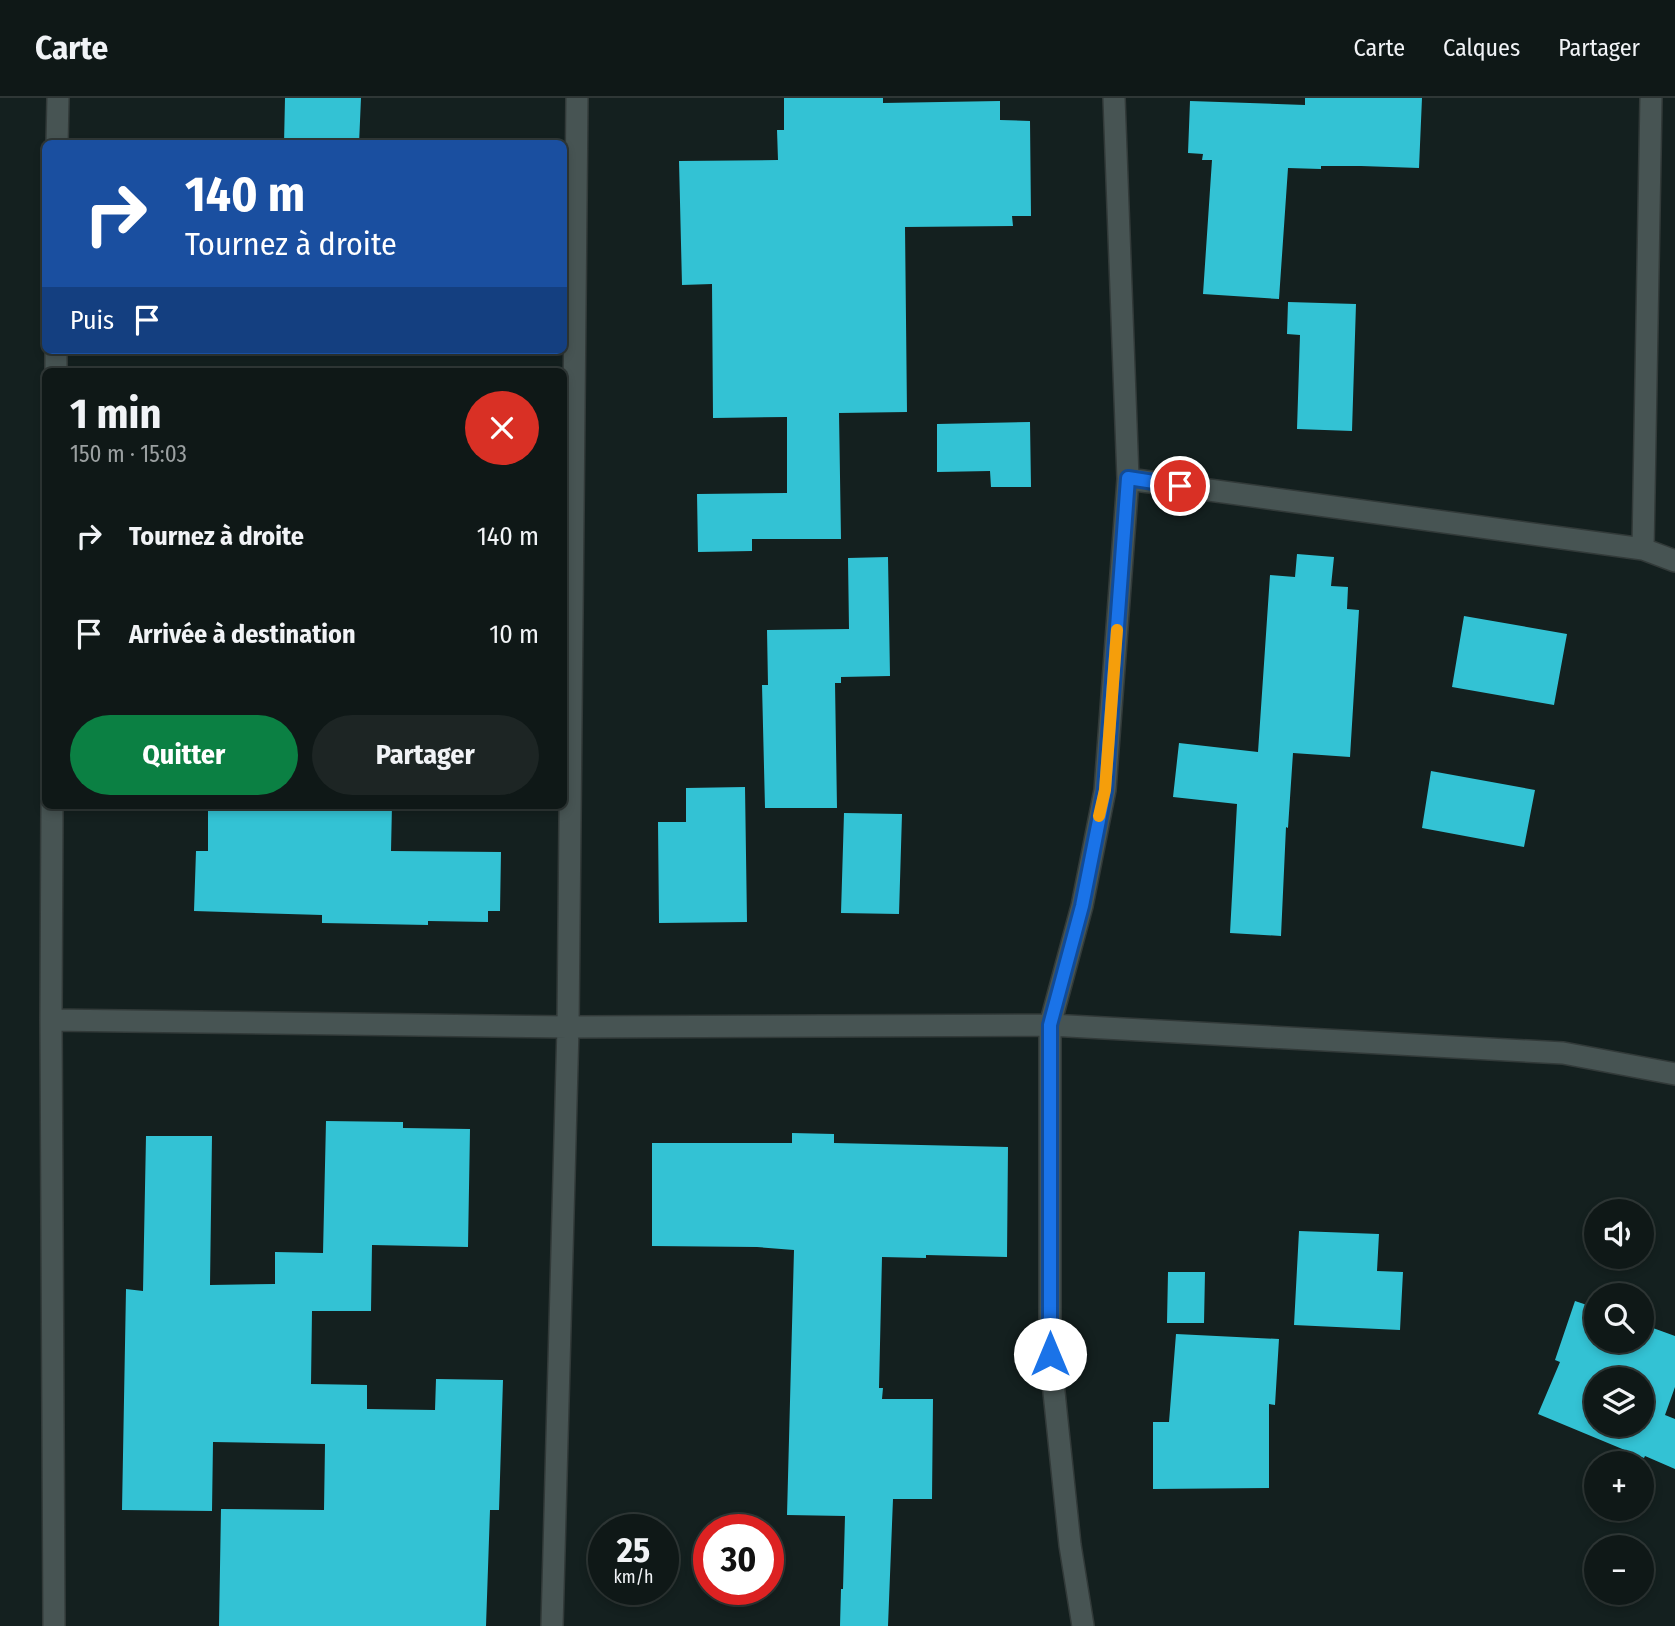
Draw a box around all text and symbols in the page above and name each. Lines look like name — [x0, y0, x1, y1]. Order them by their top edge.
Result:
text: Carte — [35, 28, 108, 68]
text: Carte — [1354, 34, 1405, 62]
text: Calques — [1443, 34, 1520, 62]
text: Partager — [1558, 34, 1640, 62]
text: 140 m — [185, 165, 305, 224]
icon: right — [70, 168, 161, 259]
text: Tournez à droite — [185, 225, 397, 263]
icon: arrive — [128, 301, 166, 339]
text: Puis — [70, 305, 114, 336]
text: 1 min — [70, 389, 161, 439]
button: close — [465, 391, 539, 465]
text: 150 m · 15:03 — [70, 440, 187, 468]
pin — [1150, 456, 1210, 516]
icon: arrive — [1161, 467, 1199, 505]
icon: right — [70, 517, 108, 555]
text: Tournez à droite — [129, 521, 304, 552]
text: 140 m — [477, 521, 539, 552]
icon: arrive — [70, 615, 108, 653]
text: Arrivée à destination — [129, 619, 356, 650]
text: 10 m — [489, 619, 539, 650]
button: Quitter — [70, 715, 298, 795]
button: Partager — [312, 715, 539, 795]
map controls — [1584, 1199, 1654, 1605]
button: sound — [1584, 1199, 1654, 1269]
button: search — [1584, 1283, 1654, 1353]
position arrow — [1013, 1317, 1087, 1391]
button: layers — [1584, 1367, 1654, 1437]
button: + — [1584, 1451, 1654, 1521]
speed limit sign: 30 — [693, 1514, 784, 1605]
text: 25 — [617, 1529, 650, 1571]
button: − — [1584, 1535, 1654, 1605]
text: km/h — [613, 1566, 654, 1588]

